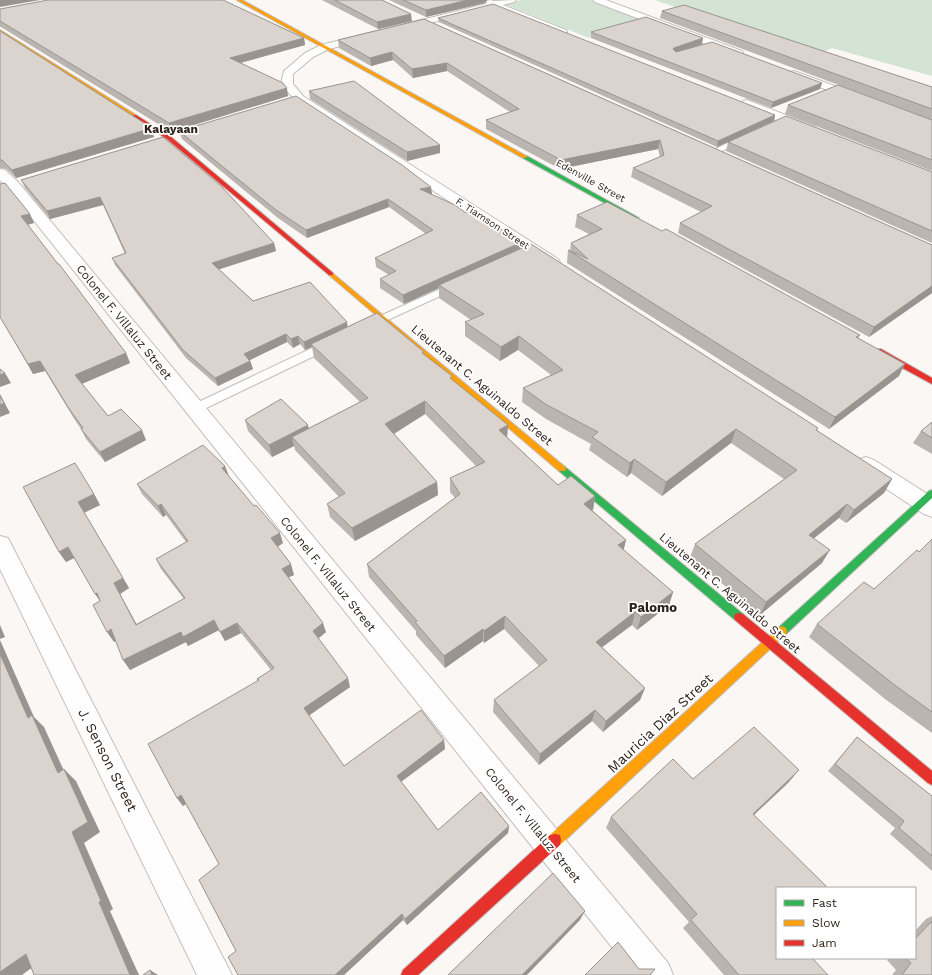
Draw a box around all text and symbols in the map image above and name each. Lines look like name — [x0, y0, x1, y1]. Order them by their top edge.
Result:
district label: Kalayaan — [144, 122, 198, 136]
street label: Edenville Street — [554, 157, 628, 204]
street label: F. Tiamson Street — [454, 196, 532, 252]
street label: Colonel F. Villaluz Street — [73, 262, 175, 382]
street label: Lieutenant C. Aguinaldo Street — [409, 322, 555, 448]
street label: Colonel F. Villaluz Street — [277, 514, 379, 634]
street label: Lieutenant C. Aguinaldo Street — [657, 530, 803, 656]
district label: Palomo — [629, 600, 677, 615]
street label: Mauricia Diaz Street — [604, 670, 716, 776]
street label: J. Senson Street — [75, 706, 141, 814]
street label: Colonel F. Villaluz Street — [482, 765, 584, 885]
legend — [776, 887, 916, 959]
text: Fast — [812, 896, 837, 910]
text: Slow — [812, 916, 840, 930]
text: Jam — [812, 936, 837, 950]

